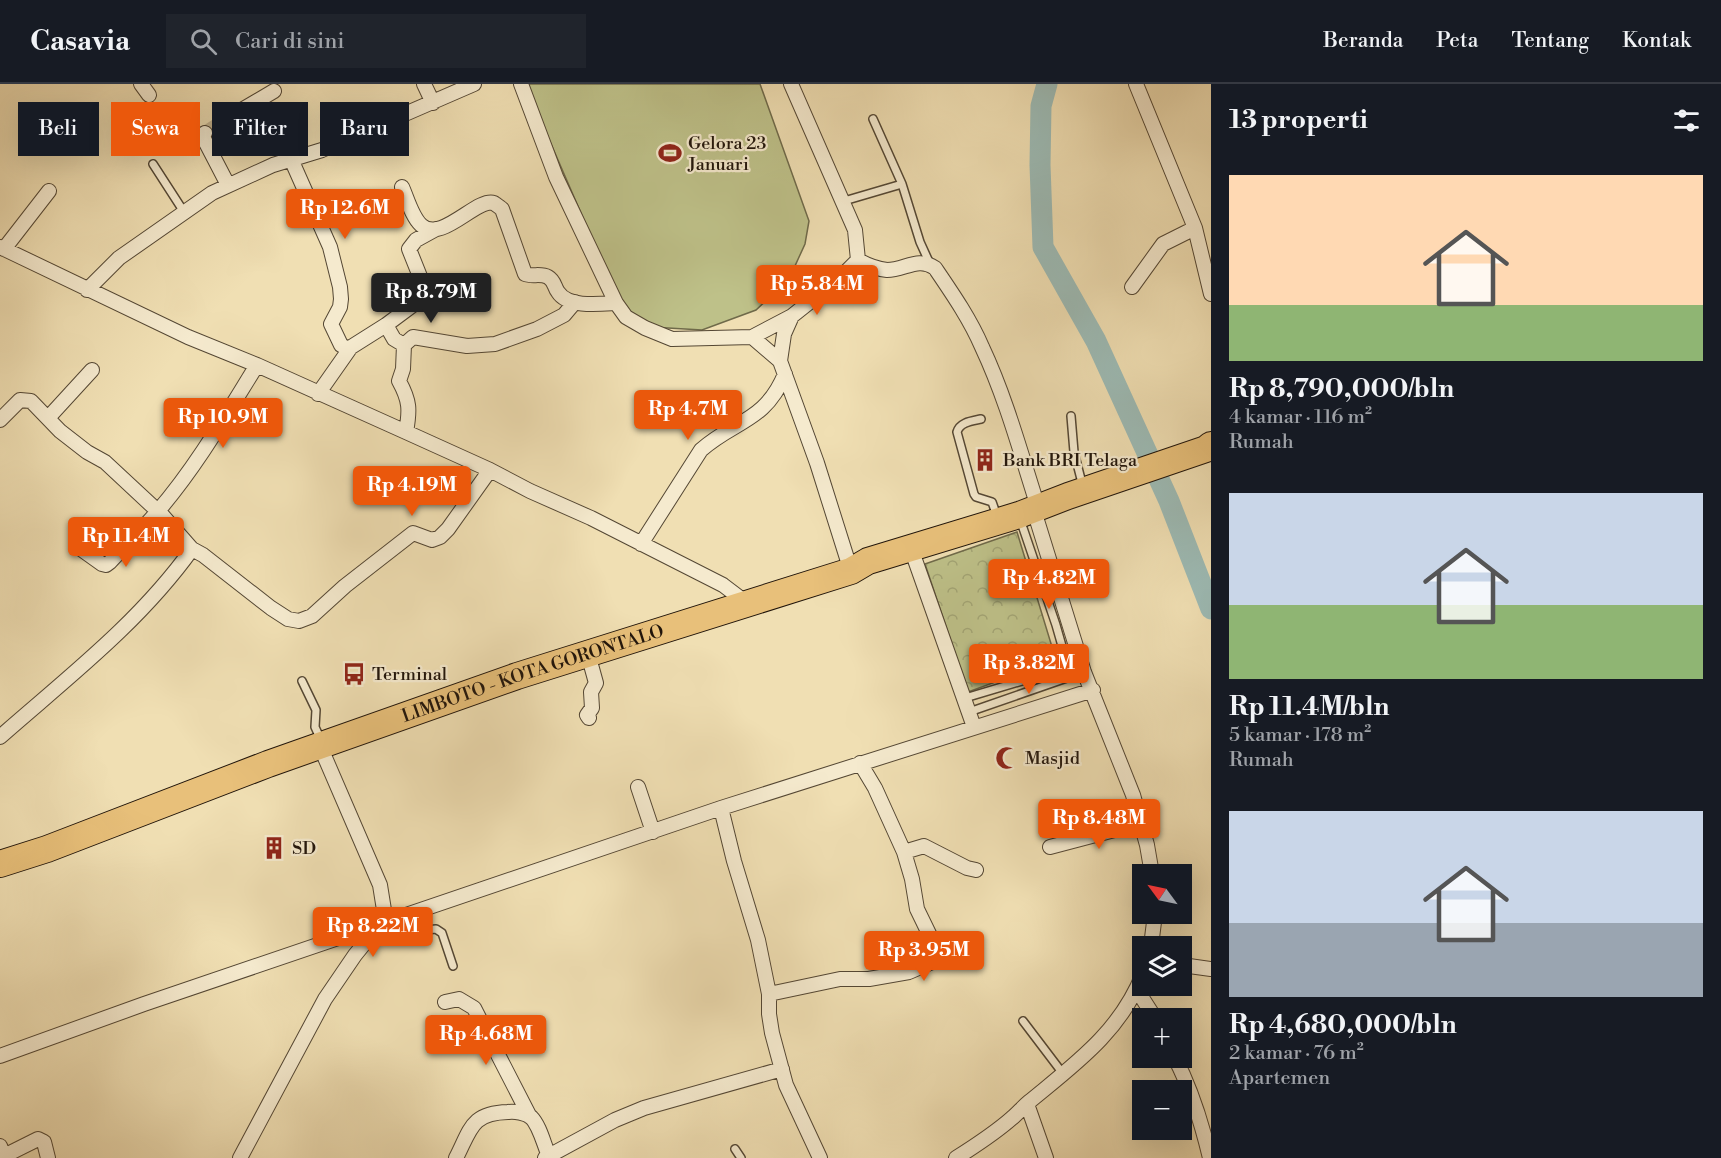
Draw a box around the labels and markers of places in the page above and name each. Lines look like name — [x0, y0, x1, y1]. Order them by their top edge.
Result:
place label: Gelora 23 Januari — [687, 132, 767, 176]
sports icon: Gelora 23 Januari — [657, 140, 683, 166]
pin: Rp 12.6M — [283, 189, 407, 240]
pin: Rp 5.84M — [755, 265, 879, 316]
pin: Rp 8.79M — [369, 273, 493, 324]
pin: Rp 4.7M — [633, 390, 743, 441]
pin: Rp 10.9M — [161, 398, 285, 449]
building icon: Bank BRI Telaga — [972, 447, 998, 473]
place label: Bank BRI Telaga — [1002, 449, 1138, 472]
pin: Rp 4.19M — [350, 466, 474, 517]
pin: Rp 11.4M — [64, 517, 188, 568]
pin: Rp 4.82M — [987, 559, 1111, 610]
pin: Rp 3.82M — [967, 644, 1091, 695]
bus stop icon: Terminal — [341, 661, 367, 687]
place label: Terminal — [372, 663, 448, 686]
mosque icon: Masjid — [994, 745, 1020, 771]
place label: Masjid — [1025, 747, 1081, 770]
pin: Rp 8.48M — [1037, 799, 1161, 850]
building icon: SD — [261, 835, 287, 861]
place label: SD — [292, 837, 316, 860]
pin: Rp 8.22M — [311, 907, 435, 958]
pin: Rp 3.95M — [862, 931, 986, 982]
pin: Rp 4.68M — [424, 1015, 548, 1066]

